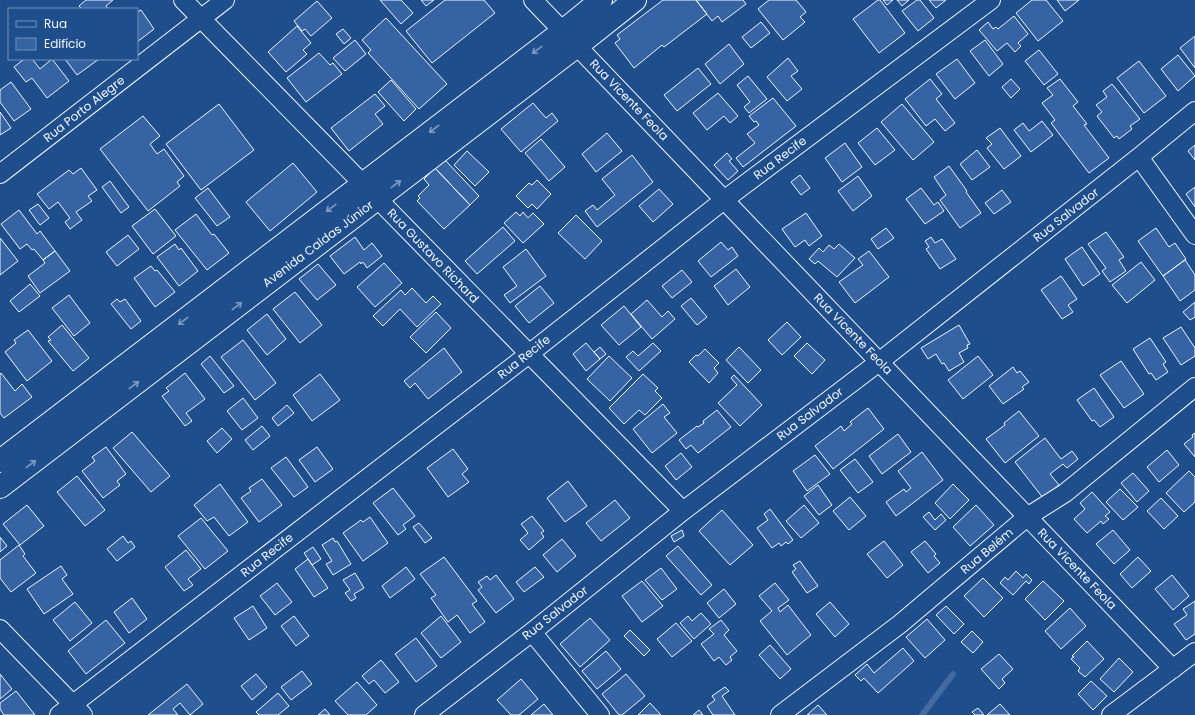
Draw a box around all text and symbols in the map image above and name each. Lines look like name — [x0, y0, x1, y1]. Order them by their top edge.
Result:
legend — [8, 8, 138, 60]
text: Rua — [44, 15, 67, 32]
text: Edifício — [44, 35, 86, 52]
one-way arrow — [532, 46, 543, 54]
street label: Rua Vicente Feola — [586, 55, 673, 144]
street label: Rua Porto Alegre — [39, 71, 128, 146]
one-way arrow — [428, 125, 439, 133]
street label: Rua Recife — [750, 132, 810, 183]
one-way arrow — [391, 180, 402, 188]
street label: Rua Salvador — [1029, 183, 1103, 246]
street label: Avenida Caldas Júnior — [259, 196, 377, 291]
one-way arrow — [325, 204, 336, 212]
street label: Rua Gustavo Richard — [384, 205, 483, 307]
street label: Rua Vicente Feola — [810, 289, 897, 378]
one-way arrow — [232, 301, 243, 310]
one-way arrow — [177, 317, 188, 325]
street label: Rua Recife — [494, 331, 554, 383]
one-way arrow — [129, 380, 140, 389]
street label: Rua Salvador — [773, 383, 847, 444]
one-way arrow — [25, 459, 36, 468]
street label: Rua Belém — [957, 524, 1017, 578]
street label: Rua Vicente Feola — [1034, 524, 1121, 613]
street label: Rua Recife — [237, 529, 297, 581]
street label: Rua Salvador — [518, 581, 592, 644]

